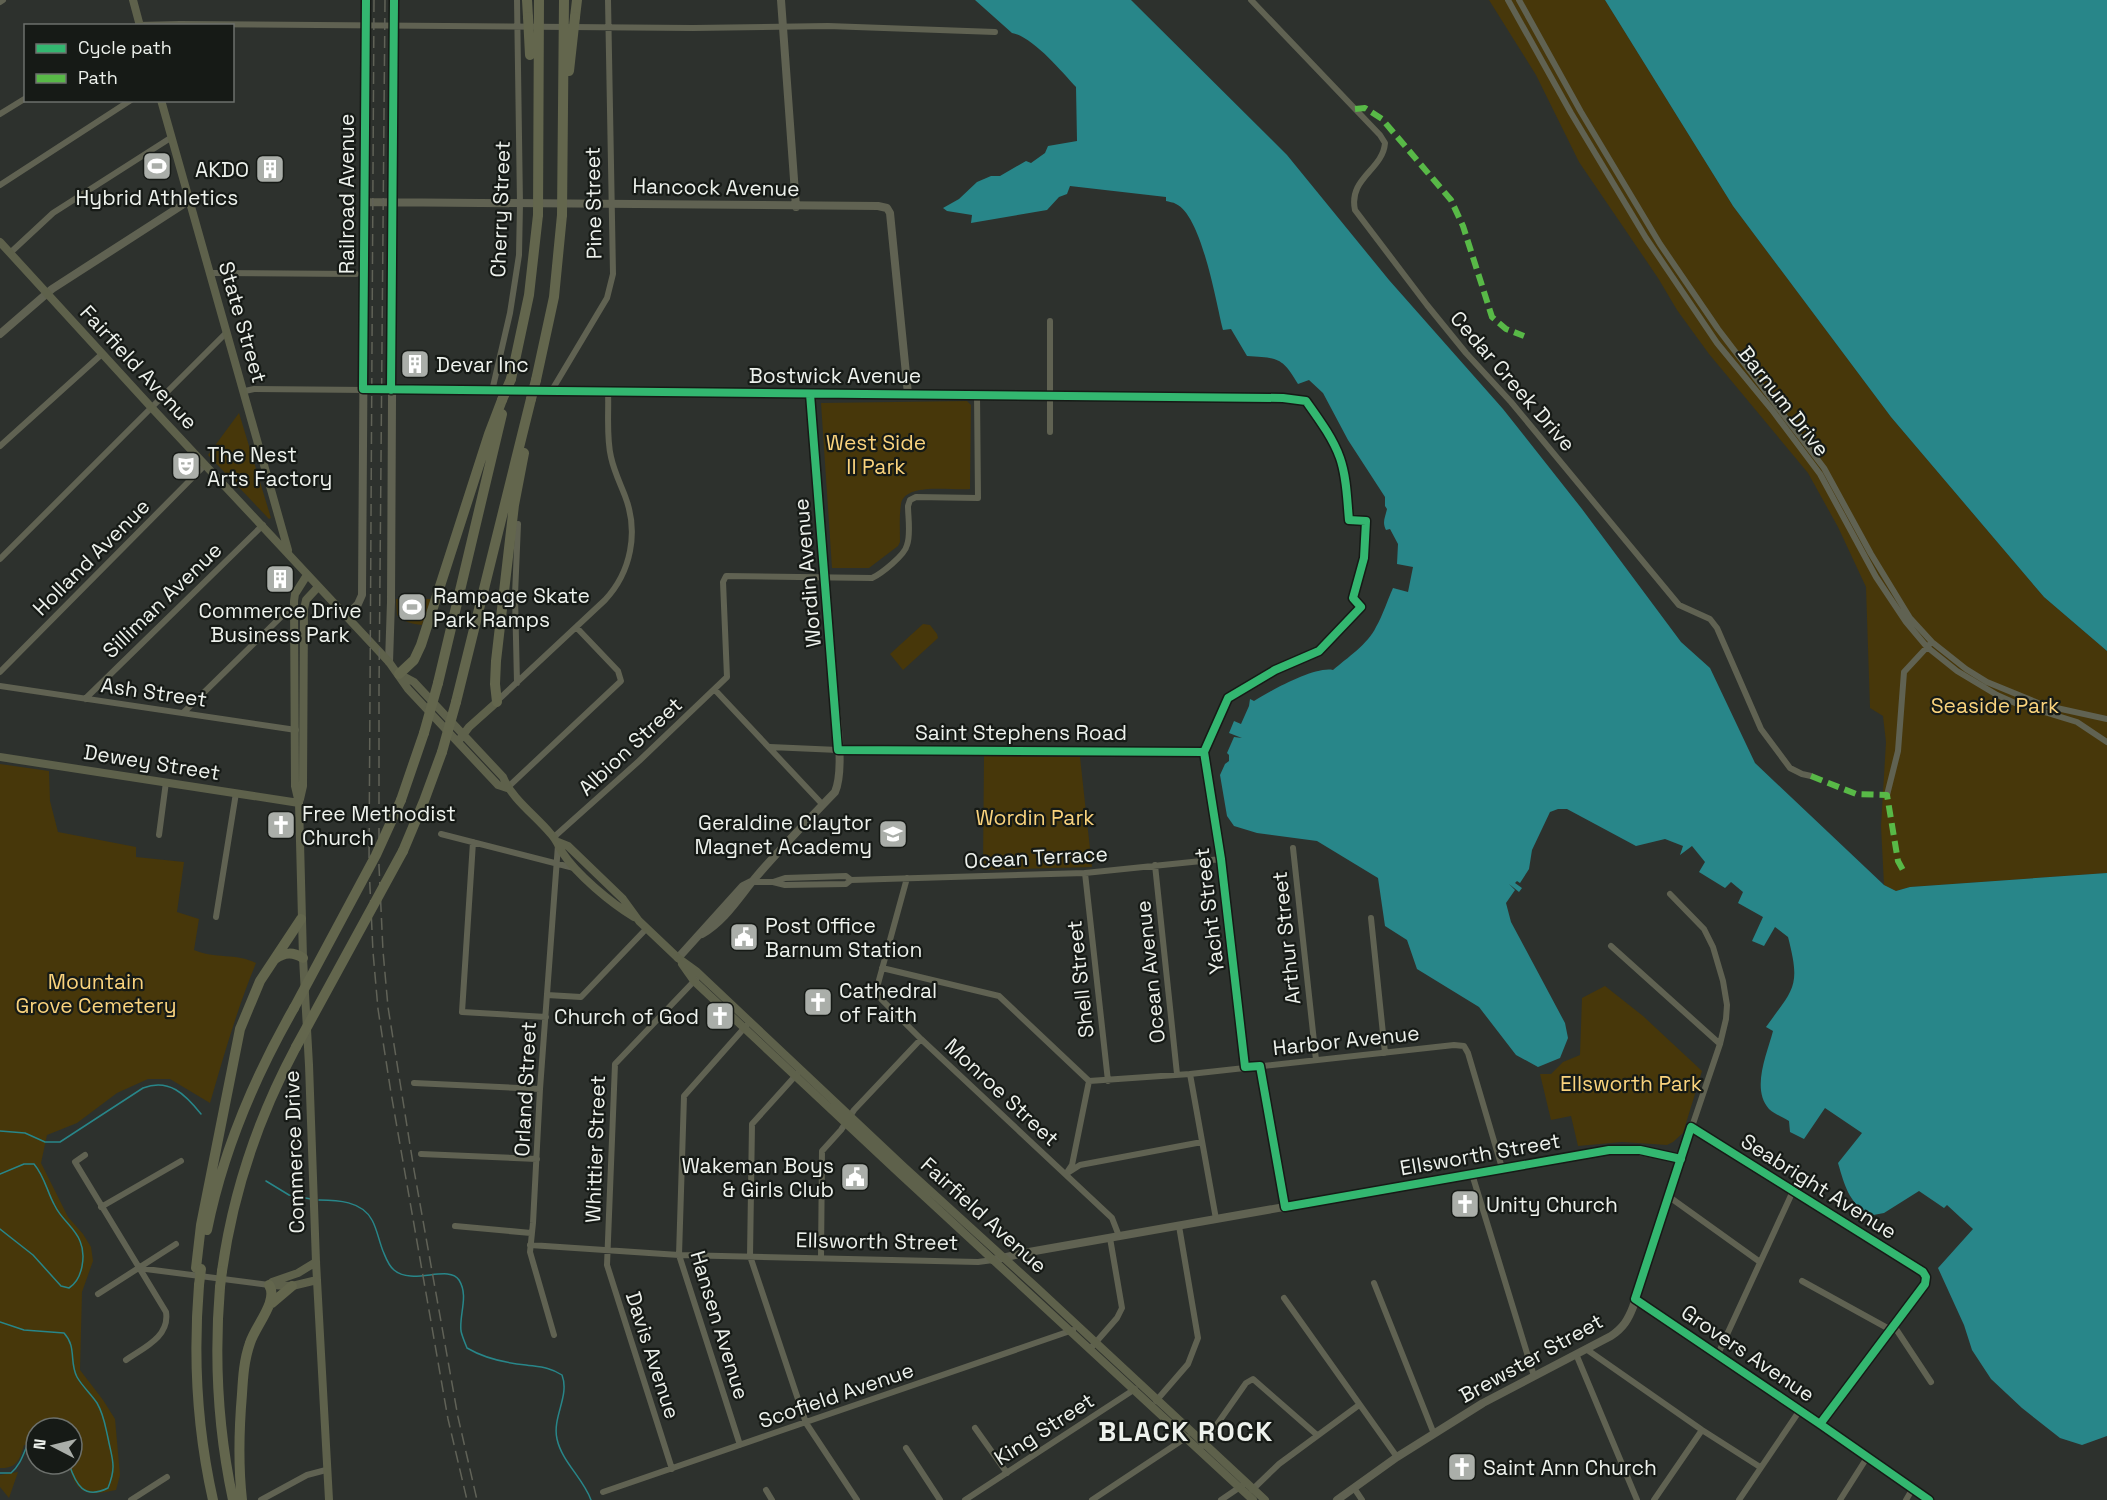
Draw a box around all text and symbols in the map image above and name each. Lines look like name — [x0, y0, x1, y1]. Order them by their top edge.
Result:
legend — [24, 24, 234, 102]
text: Cycle path — [78, 36, 172, 59]
text: Path — [78, 66, 118, 89]
street label: Railroad Avenue — [333, 114, 360, 274]
street label: Cherry Street — [484, 140, 516, 278]
street label: Pine Street — [579, 146, 607, 260]
sports icon: Hybrid Athletics — [141, 150, 173, 182]
building icon: AKDO — [254, 153, 286, 185]
place label: AKDO — [195, 156, 249, 183]
street label: Hancock Avenue — [632, 172, 800, 202]
place label: Hybrid Athletics — [76, 184, 238, 211]
street label: State Street — [213, 258, 273, 386]
street label: Fairfield Avenue — [74, 299, 204, 435]
street label: Cedar Creek Drive — [1445, 305, 1581, 457]
street label: Barnum Drive — [1732, 340, 1836, 462]
building icon: Devar Inc — [399, 348, 431, 380]
place label: Devar Inc — [436, 351, 529, 378]
street label: Bostwick Avenue — [749, 362, 921, 389]
park label: West Side II Park — [826, 429, 926, 480]
place label: The Nest Arts Factory — [207, 441, 332, 492]
theatre icon: The Nest Arts Factory — [170, 450, 202, 482]
street label: Holland Avenue — [27, 493, 155, 621]
street label: Wordin Avenue — [787, 497, 827, 649]
street label: Silliman Avenue — [97, 536, 227, 664]
building icon: Commerce Drive Business Park — [264, 563, 296, 595]
place label: Rampage Skate Park Ramps — [433, 582, 590, 633]
sports icon: Rampage Skate Park Ramps — [396, 591, 428, 623]
place label: Commerce Drive Business Park — [198, 597, 362, 648]
street label: Ash Street — [99, 671, 209, 713]
street label: Albion Street — [572, 691, 688, 801]
park label: Seaside Park — [1931, 692, 2059, 719]
street label: Saint Stephens Road — [915, 719, 1127, 746]
street label: Dewey Street — [82, 738, 222, 786]
place label: Free Methodist Church — [302, 800, 456, 851]
park label: Wordin Park — [975, 804, 1095, 831]
church icon: Free Methodist Church — [265, 809, 297, 841]
place label: Geraldine Claytor Magnet Academy — [695, 809, 872, 860]
school or university icon: Geraldine Claytor Magnet Academy — [877, 818, 909, 850]
street label: Ocean Terrace — [964, 840, 1108, 874]
street label: Yacht Street — [1188, 846, 1230, 976]
street label: Arthur Street — [1266, 870, 1306, 1006]
street label: Ocean Avenue — [1129, 899, 1171, 1045]
place label: Post Office Barnum Station — [765, 912, 922, 963]
street label: Shell Street — [1060, 919, 1100, 1039]
public building icon: Post Office Barnum Station — [728, 921, 760, 953]
park label: Mountain Grove Cemetery — [15, 968, 177, 1019]
place label: Cathedral of Faith — [839, 977, 937, 1028]
church icon: Cathedral of Faith — [802, 986, 834, 1018]
church icon: Church of God — [704, 1000, 736, 1032]
place label: Church of God — [554, 1003, 699, 1030]
street label: Harbor Avenue — [1271, 1019, 1421, 1061]
street label: Orland Street — [508, 1021, 542, 1157]
street label: Monroe Street — [939, 1032, 1065, 1152]
street label: Commerce Drive — [278, 1070, 310, 1234]
park label: Ellsworth Park — [1560, 1070, 1702, 1097]
street label: Whittier Street — [579, 1075, 611, 1223]
street label: Ellsworth Street — [1398, 1127, 1562, 1181]
street label: Seabright Avenue — [1736, 1127, 1902, 1245]
street label: Fairfield Avenue — [915, 1151, 1053, 1279]
place label: Wakeman Boys & Girls Club — [681, 1152, 834, 1203]
public building icon: Wakeman Boys & Girls Club — [839, 1161, 871, 1193]
church icon: Unity Church — [1449, 1188, 1481, 1220]
place label: Unity Church — [1486, 1191, 1618, 1218]
street label: Ellsworth Street — [795, 1226, 959, 1256]
street label: Hansen Avenue — [685, 1247, 755, 1403]
street label: Davis Avenue — [620, 1288, 686, 1422]
street label: Grovers Avenue — [1676, 1298, 1820, 1408]
street label: Brewster Street — [1454, 1307, 1608, 1409]
street label: Scofield Avenue — [755, 1356, 917, 1434]
street label: King Street — [989, 1387, 1099, 1471]
district label: BLACK ROCK — [1098, 1414, 1274, 1449]
north arrow — [24, 1416, 84, 1476]
text: N — [29, 1438, 51, 1451]
church icon: Saint Ann Church — [1446, 1451, 1478, 1483]
place label: Saint Ann Church — [1483, 1454, 1657, 1481]

